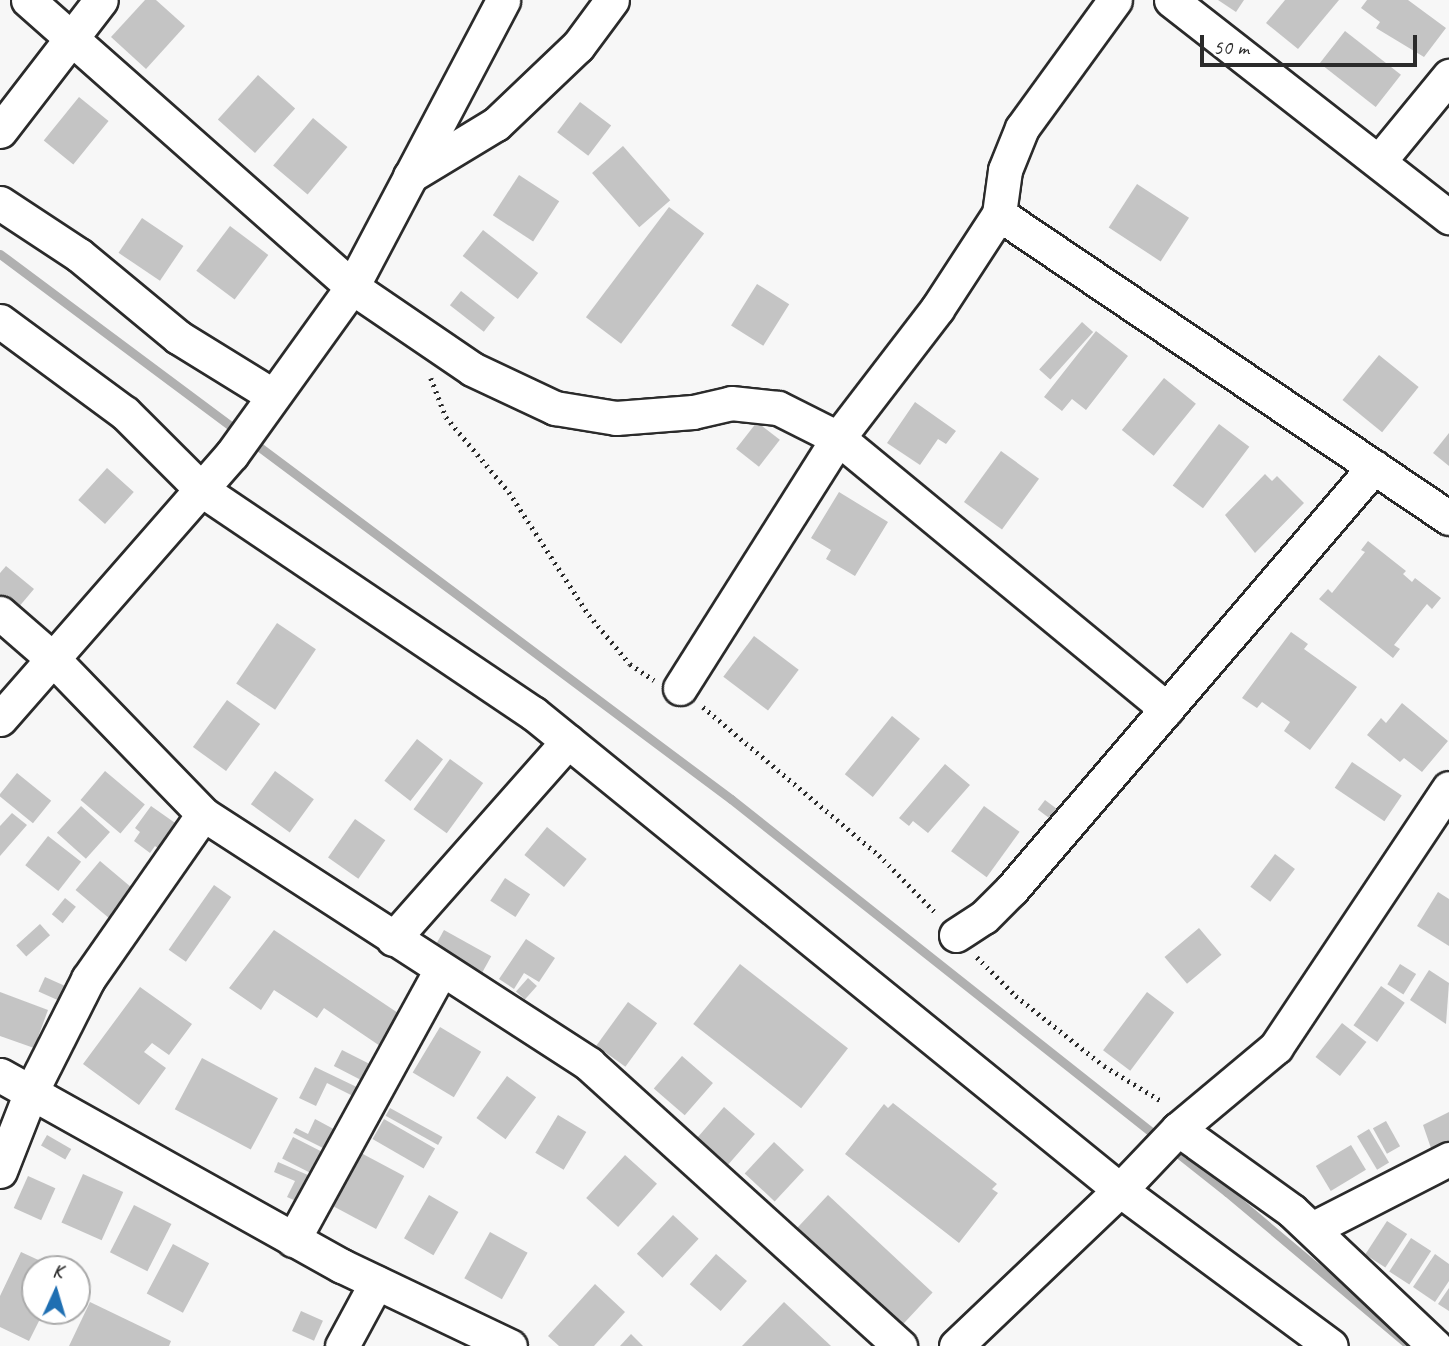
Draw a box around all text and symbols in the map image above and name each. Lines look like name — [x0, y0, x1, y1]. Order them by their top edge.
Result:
scale bar — [1204, 21, 1421, 65]
text: 50 m — [1213, 34, 1249, 60]
north arrow — [21, 1255, 91, 1325]
text: K — [52, 1259, 63, 1283]

